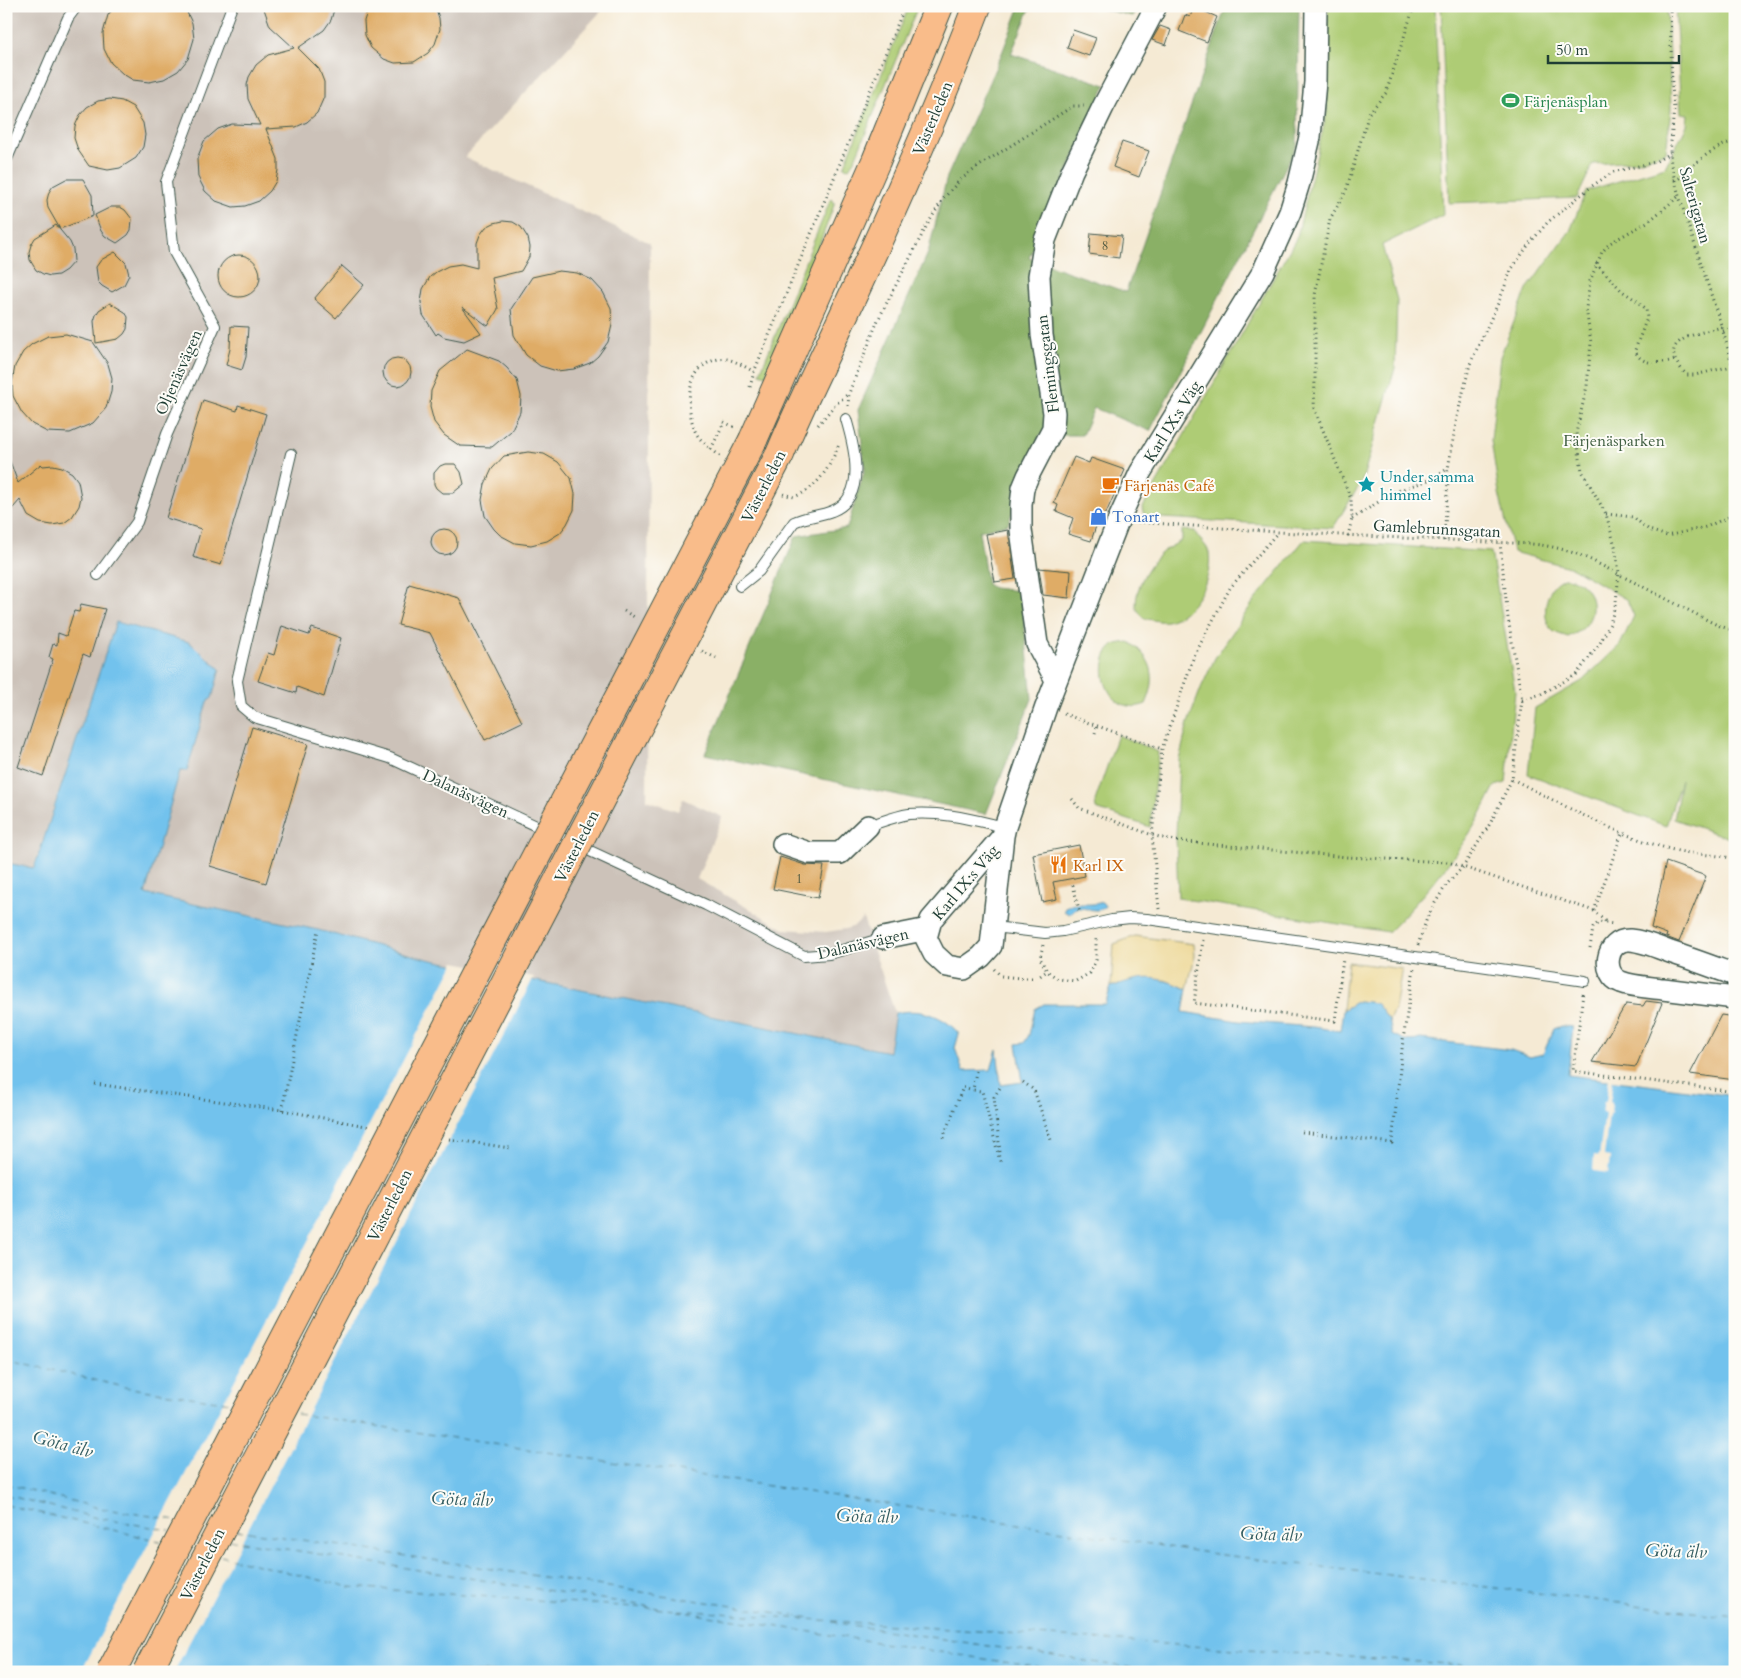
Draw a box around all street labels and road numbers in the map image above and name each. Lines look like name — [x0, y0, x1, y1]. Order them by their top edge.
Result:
street label: Västerleden — [907, 78, 958, 159]
street label: Salterigatan — [1674, 164, 1716, 246]
street label: Flemingsgatan — [1031, 313, 1065, 414]
street label: Oljenäsvägen — [150, 326, 208, 419]
street label: Karl IX:s Väg — [1139, 376, 1207, 467]
street label: Västerleden — [736, 446, 792, 526]
street label: Gamlebrunnsgatan — [1372, 515, 1502, 543]
street label: Dalanäsvägen — [419, 764, 512, 823]
street label: Västerleden — [549, 806, 605, 886]
street label: Karl IX:s Väg — [928, 840, 1004, 925]
street label: Dalanäsvägen — [816, 923, 911, 965]
street label: Västerleden — [362, 1165, 418, 1245]
street label: Västerleden — [175, 1524, 231, 1604]

